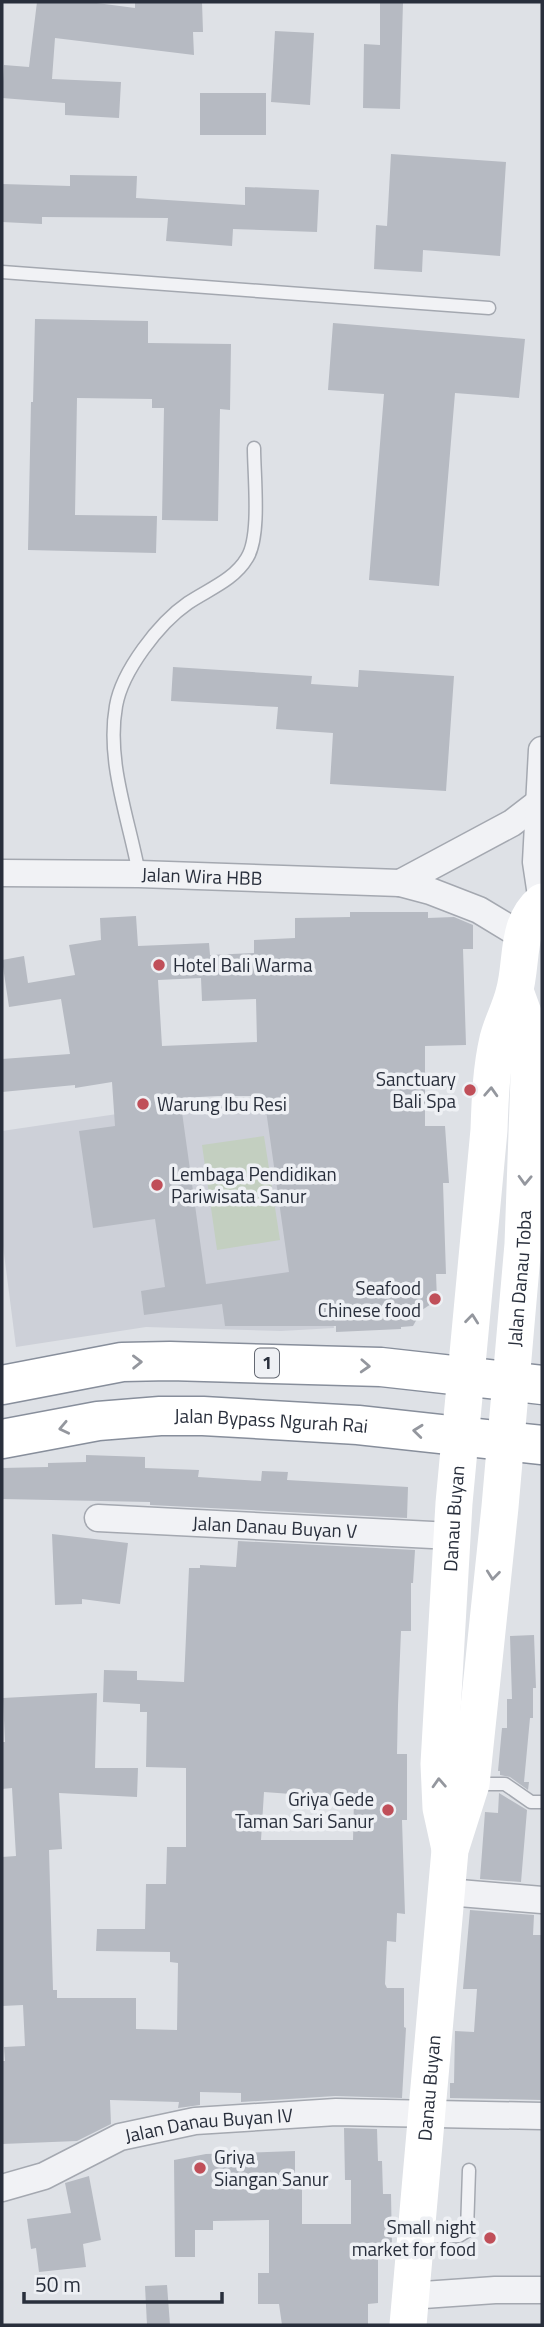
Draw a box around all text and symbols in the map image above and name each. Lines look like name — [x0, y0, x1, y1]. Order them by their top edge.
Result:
street label: Jalan Wira HBB — [141, 859, 263, 892]
place label: Hotel Bali Warma — [173, 950, 313, 979]
marker: Hotel Bali Warma — [151, 957, 167, 973]
place label: Sanctuary Bali Spa — [376, 1064, 456, 1115]
marker: Sanctuary Bali Spa — [462, 1082, 478, 1098]
one-way arrow — [483, 1087, 498, 1098]
place label: Warung Ibu Resi — [157, 1089, 287, 1118]
marker: Warung Ibu Resi — [135, 1096, 151, 1112]
place label: Lembaga Pendidikan Pariwisata Sanur — [171, 1159, 337, 1210]
one-way arrow — [518, 1175, 533, 1186]
marker: Lembaga Pendidikan Pariwisata Sanur — [149, 1177, 165, 1193]
street label: Jalan Danau Toba — [499, 1209, 538, 1348]
place label: Seafood Chinese food — [318, 1273, 421, 1324]
marker: Seafood Chinese food — [427, 1291, 443, 1307]
one-way arrow — [464, 1313, 479, 1325]
road number: 1 — [255, 1348, 279, 1378]
one-way arrow — [132, 1354, 143, 1369]
one-way arrow — [360, 1359, 371, 1374]
street label: Jalan Bypass Ngurah Rai — [174, 1401, 369, 1440]
one-way arrow — [58, 1420, 70, 1435]
one-way arrow — [412, 1424, 424, 1439]
street label: Danau Buyan — [435, 1464, 471, 1572]
street label: Jalan Danau Buyan V — [192, 1508, 358, 1545]
one-way arrow — [486, 1570, 501, 1581]
one-way arrow — [432, 1778, 447, 1789]
place label: Griya Gede Taman Sari Sanur — [235, 1784, 374, 1835]
marker: Griya Gede Taman Sari Sanur — [380, 1802, 396, 1818]
street label: Danau Buyan — [409, 2034, 448, 2142]
street label: Jalan Danau Buyan IV — [122, 2100, 294, 2150]
place label: Griya Siangan Sanur — [214, 2142, 329, 2193]
marker: Griya Siangan Sanur — [192, 2160, 208, 2176]
place label: Small night market for food — [352, 2212, 476, 2263]
marker: Small night market for food — [482, 2230, 498, 2246]
scale bar — [24, 2260, 222, 2304]
text: 50 m — [35, 2268, 81, 2300]

